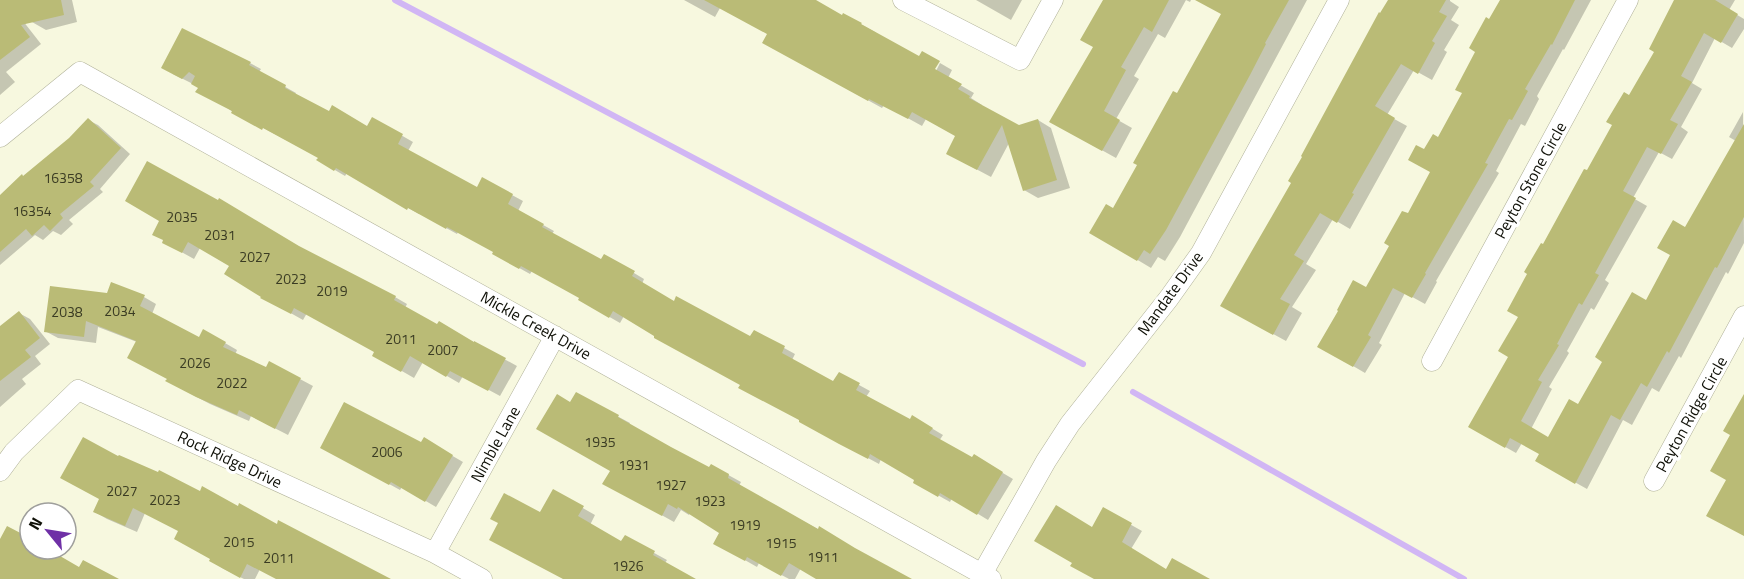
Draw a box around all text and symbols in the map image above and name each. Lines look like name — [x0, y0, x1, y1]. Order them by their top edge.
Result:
street label: Peyton Stone Circle — [1488, 117, 1572, 243]
house number: 16358 — [43, 167, 83, 188]
house number: 16354 — [12, 200, 52, 221]
house number: 2035 — [166, 206, 198, 227]
house number: 2031 — [204, 224, 236, 245]
house number: 2027 — [239, 246, 271, 267]
street label: Mandate Drive — [1131, 246, 1209, 340]
house number: 2023 — [275, 268, 307, 289]
house number: 2019 — [316, 280, 348, 301]
street label: Mickle Creek Drive — [476, 285, 596, 365]
house number: 2034 — [104, 300, 136, 321]
house number: 2038 — [51, 301, 83, 322]
house number: 2011 — [385, 328, 417, 349]
house number: 2007 — [427, 339, 459, 360]
house number: 2026 — [179, 352, 211, 373]
street label: Peyton Ridge Circle — [1649, 352, 1733, 476]
house number: 2022 — [216, 372, 248, 393]
street label: Nimble Lane — [464, 402, 526, 486]
street label: Rock Ridge Drive — [174, 424, 286, 494]
house number: 1935 — [584, 431, 616, 452]
house number: 2006 — [371, 441, 403, 462]
house number: 1931 — [618, 454, 650, 475]
house number: 1927 — [655, 474, 687, 495]
house number: 2027 — [106, 480, 138, 501]
house number: 2023 — [149, 489, 181, 510]
house number: 1923 — [694, 490, 726, 511]
north arrow — [18, 501, 78, 561]
text: N — [22, 513, 48, 534]
house number: 1919 — [729, 514, 761, 535]
house number: 2015 — [223, 531, 255, 552]
house number: 1915 — [765, 532, 797, 553]
house number: 1911 — [807, 546, 839, 567]
house number: 2011 — [263, 547, 295, 568]
house number: 1926 — [612, 555, 644, 576]

